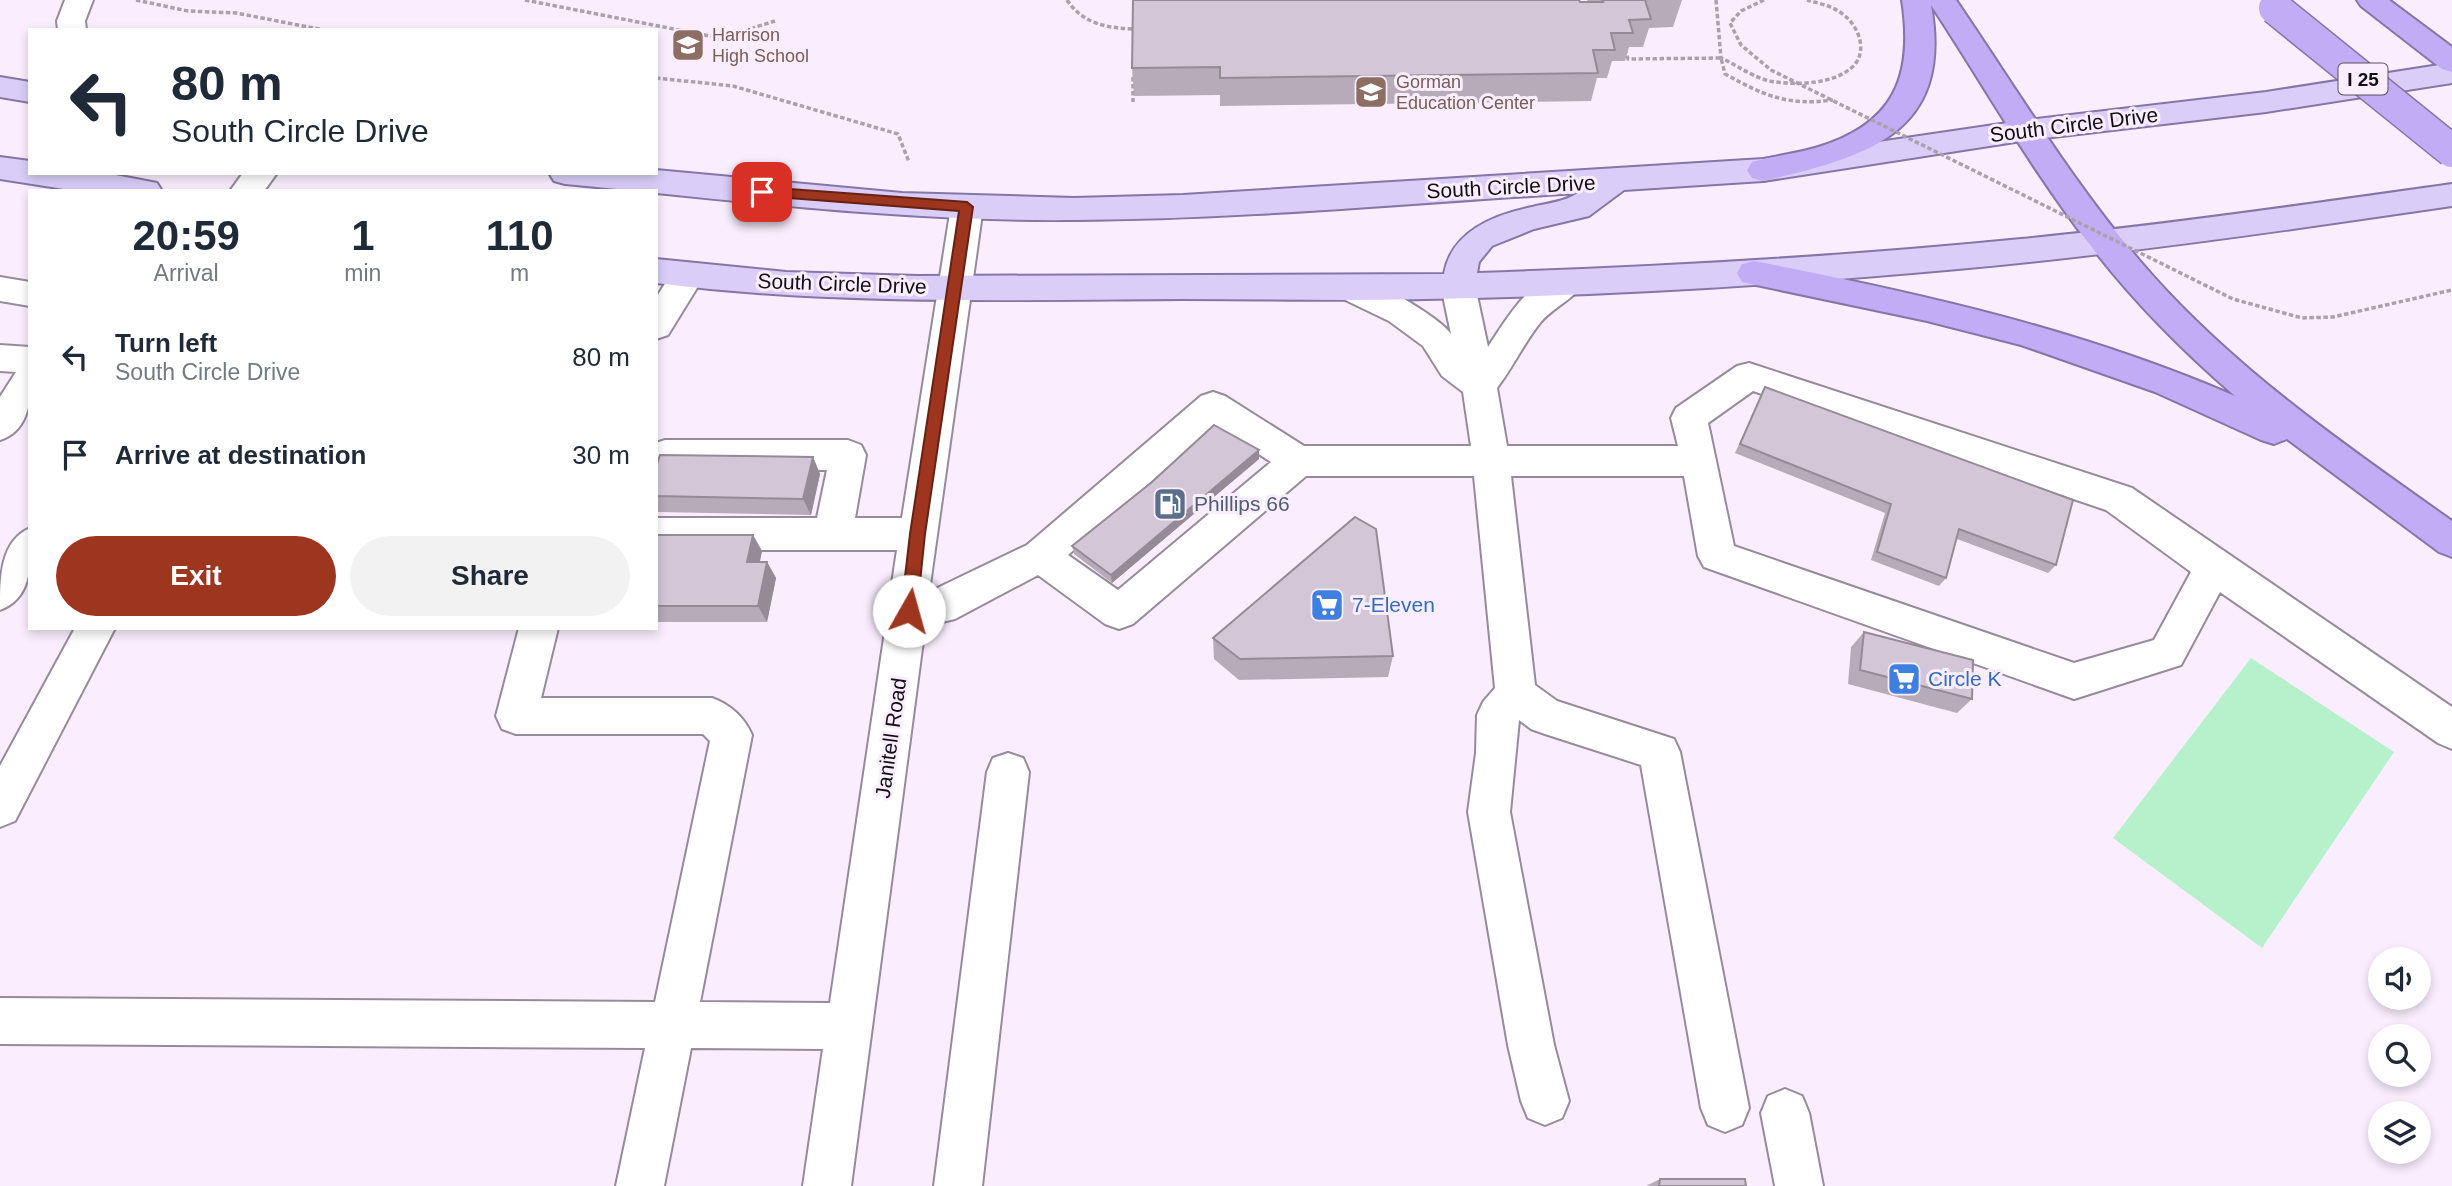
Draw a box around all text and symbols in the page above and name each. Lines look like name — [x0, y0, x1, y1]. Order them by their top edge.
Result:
place label: Harrison High School — [712, 25, 809, 66]
school or university icon: Harrison High School — [669, 26, 707, 64]
icon: left — [56, 56, 147, 147]
text: 80 m — [171, 56, 283, 110]
road number: I 25 — [2338, 64, 2388, 94]
place label: Gorman Education Center — [1396, 72, 1535, 113]
school or university icon: Gorman Education Center — [1352, 73, 1390, 111]
street label: South Circle Drive — [1989, 103, 2159, 146]
text: South Circle Drive — [171, 113, 429, 149]
pin — [732, 162, 792, 222]
street label: South Circle Drive — [1426, 171, 1596, 202]
icon: arrive — [743, 173, 781, 211]
text: 20:59 — [132, 212, 240, 259]
text: 1 — [351, 212, 375, 259]
text: 110 — [486, 212, 554, 259]
text: Arrival — [154, 260, 219, 286]
text: min — [344, 260, 381, 286]
text: m — [510, 260, 529, 286]
street label: South Circle Drive — [757, 269, 927, 298]
text: Turn left — [115, 328, 217, 358]
icon: left — [56, 338, 94, 376]
text: 80 m — [572, 342, 630, 372]
text: South Circle Drive — [115, 359, 300, 385]
icon: arrive — [56, 436, 94, 474]
text: Arrive at destination — [115, 440, 366, 470]
text: 30 m — [572, 440, 630, 470]
fuel station icon: Phillips 66 — [1151, 485, 1189, 523]
place label: Phillips 66 — [1194, 492, 1290, 515]
button: Exit — [56, 536, 336, 616]
button: Share — [350, 536, 630, 616]
position arrow — [872, 574, 946, 648]
supermarket icon: 7-Eleven — [1308, 586, 1346, 624]
place label: 7-Eleven — [1352, 593, 1435, 616]
supermarket icon: Circle K — [1885, 660, 1923, 698]
place label: Circle K — [1928, 667, 2002, 690]
street label: Janitell Road — [871, 676, 910, 800]
map controls — [2368, 947, 2431, 1164]
button: sound — [2368, 947, 2431, 1010]
button: search — [2368, 1024, 2431, 1087]
button: layers — [2368, 1101, 2431, 1164]

